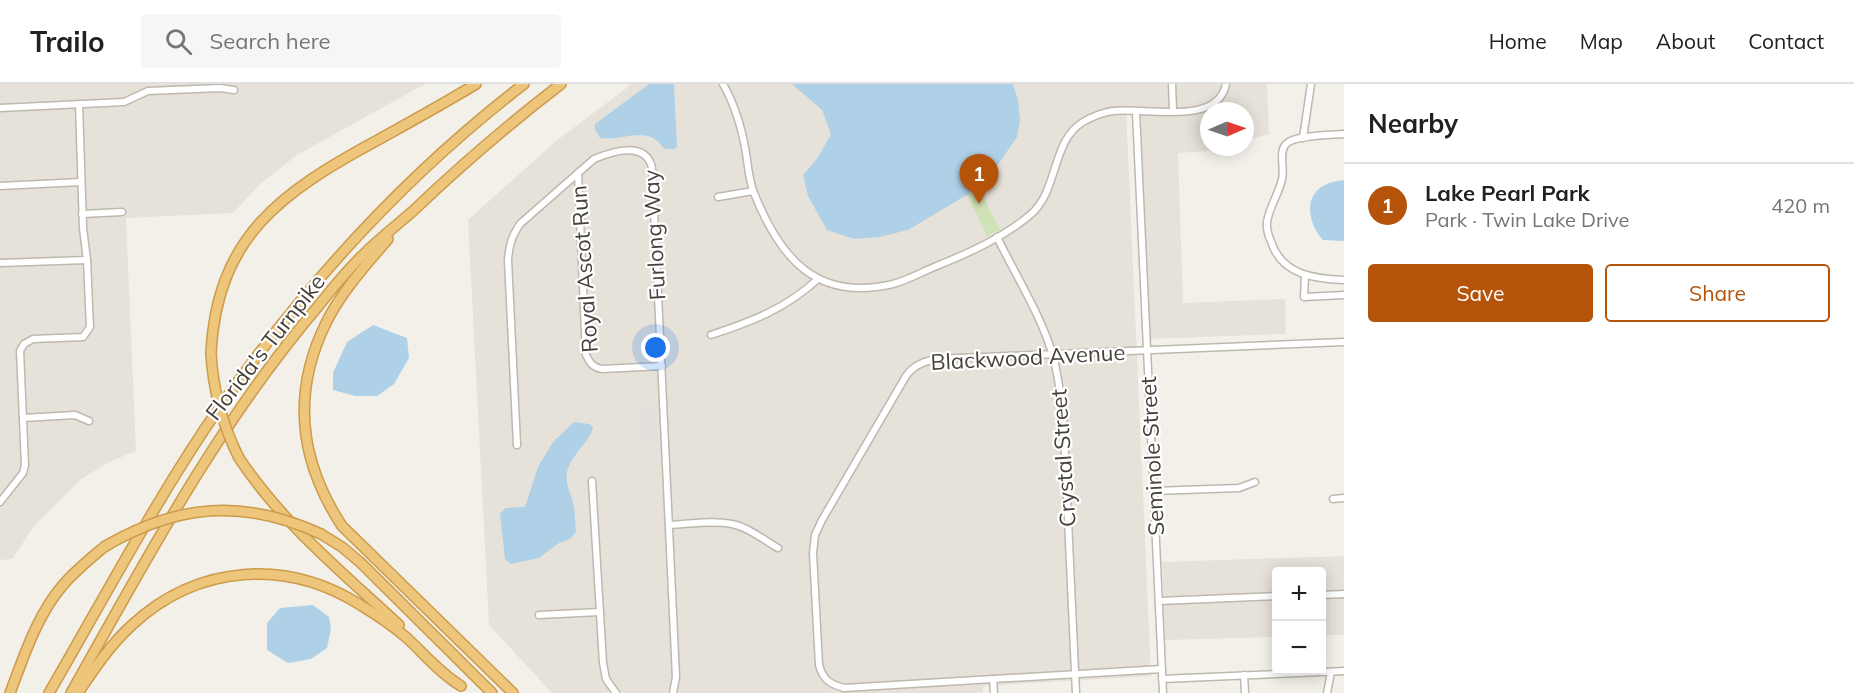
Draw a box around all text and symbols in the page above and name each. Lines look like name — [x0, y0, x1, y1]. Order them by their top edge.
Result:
search box — [141, 14, 561, 68]
text: Trailo — [30, 24, 105, 59]
icon: search — [162, 25, 195, 58]
text: Search here — [210, 27, 331, 55]
text: Home — [1489, 28, 1547, 54]
text: Map — [1580, 28, 1623, 54]
text: About — [1656, 28, 1715, 54]
text: Contact — [1748, 28, 1824, 54]
north arrow — [1200, 102, 1254, 156]
text: Nearby — [1368, 107, 1458, 140]
pin: 1 — [960, 154, 998, 204]
street label: Furlong Way — [637, 169, 671, 301]
text: Lake Pearl Park — [1425, 179, 1590, 207]
street label: Royal Ascot Run — [564, 185, 604, 353]
text: 1 — [1382, 193, 1394, 218]
text: 420 m — [1771, 193, 1830, 218]
text: Park · Twin Lake Drive — [1425, 207, 1629, 232]
button: Save — [1368, 264, 1593, 322]
button: Share — [1605, 264, 1830, 322]
street label: Florida's Turnpike — [199, 268, 331, 426]
your location — [641, 333, 670, 362]
street label: Blackwood Avenue — [930, 338, 1126, 376]
street label: Seminole Street — [1134, 375, 1170, 536]
street label: Crystal Street — [1044, 388, 1082, 528]
map controls — [1272, 567, 1326, 675]
button: + — [1272, 567, 1326, 621]
button: − — [1272, 621, 1326, 675]

